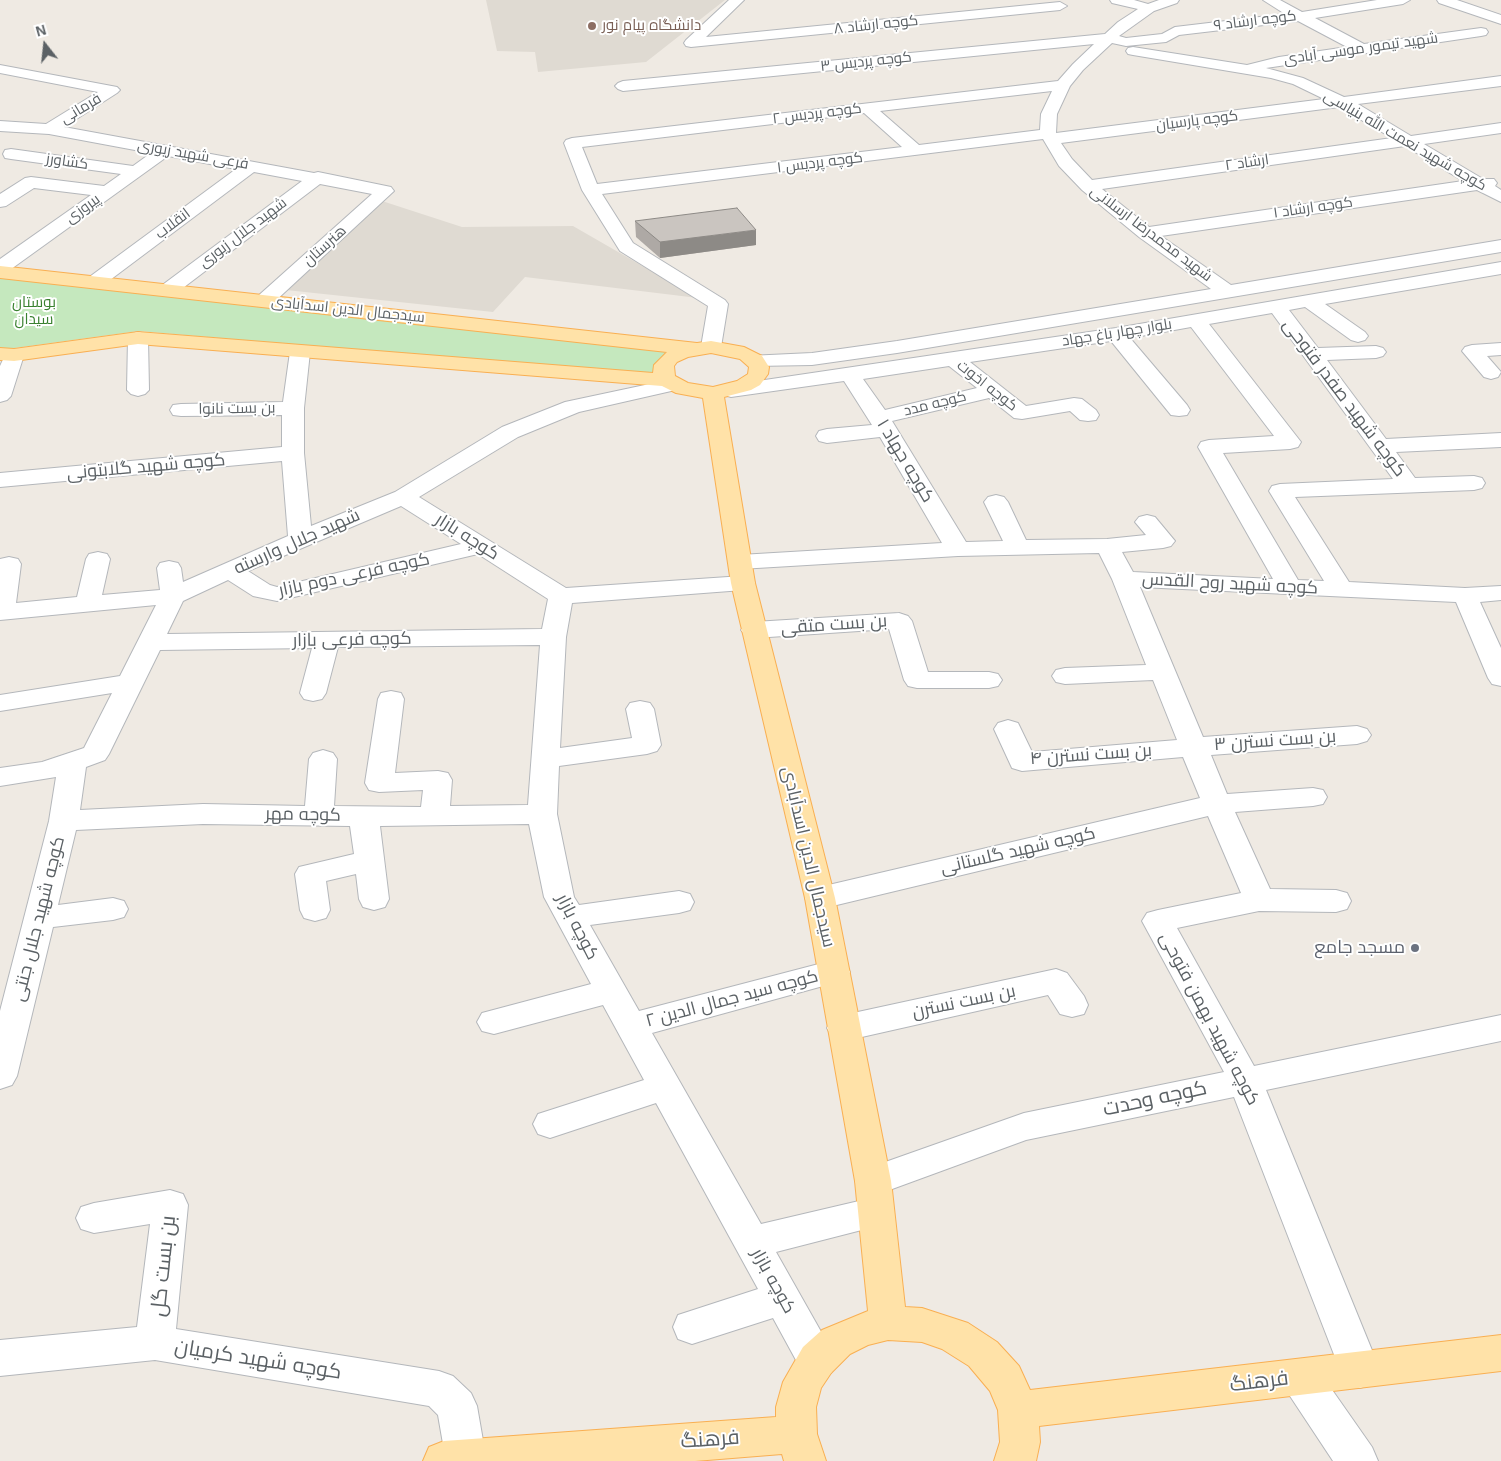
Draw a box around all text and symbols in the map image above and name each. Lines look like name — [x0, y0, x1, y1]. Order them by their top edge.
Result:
street label: کوچه ارشاد ۹ — [1213, 7, 1297, 35]
street label: کوچه ارشاد ۸ — [833, 12, 919, 38]
place label: دانشگاه پیام نور — [602, 17, 701, 35]
north arrow — [20, 20, 70, 70]
marker: دانشگاه پیام نور — [586, 20, 598, 32]
text: N — [34, 21, 48, 40]
street label: شهید تیمور موسی آبادی — [1283, 29, 1439, 69]
street label: کوچه پردیس ۳ — [819, 48, 913, 76]
street label: کوچه شهید نعمت الله بنیاسی — [1320, 87, 1490, 195]
street label: فرمانی — [57, 90, 105, 128]
street label: کوچه پردیس ۲ — [771, 100, 863, 128]
street label: کوچه پارسیان — [1155, 107, 1239, 135]
street label: فرعی شهید زیوری — [136, 136, 250, 174]
street label: کوچه پردیس ۱ — [776, 149, 864, 177]
street label: کشاورز — [45, 150, 89, 174]
street label: ارشاد ۲ — [1224, 151, 1270, 175]
street label: شهید محمدرضا ارسلانی — [1086, 182, 1216, 286]
street label: پیروزی — [62, 190, 104, 228]
street label: شهید جلال زیوری — [195, 194, 291, 272]
street label: کوچه ارشاد ۱ — [1272, 194, 1354, 222]
street label: انقلاب — [152, 205, 194, 243]
street label: هنرستان — [300, 222, 350, 270]
street label: سیدجمال الدین اسدآبادی — [270, 293, 426, 327]
park label: بوستان سیدان — [12, 294, 56, 329]
street label: بلوار چهار باغ جهاد — [1061, 315, 1173, 351]
street label: کوچه شهید صفدر فتوحی — [1278, 315, 1410, 481]
street label: کوچه اخوت — [953, 357, 1021, 415]
street label: کوچه مدد — [902, 388, 968, 420]
street label: بن بست نانوا — [198, 399, 276, 419]
street label: کوچه جهاد ۱ — [872, 415, 938, 507]
street label: کوچه شهید گلابتونی — [66, 449, 226, 485]
street label: شهید جلال وارسته — [231, 505, 363, 579]
street label: کوچه بازار — [431, 509, 503, 565]
street label: کوچه فرعی دوم بازار — [276, 548, 432, 602]
street label: کوچه شهید روح القدس — [1141, 569, 1319, 599]
street label: بن بست متقی — [780, 611, 888, 639]
street label: کوچه فرعی بازار — [292, 628, 412, 652]
street label: بن بست نسترن ۳ — [1213, 726, 1337, 756]
street label: بن بست نسترن ۴ — [1029, 740, 1153, 770]
street label: سیدجمال الدین اسدآبادی — [777, 764, 839, 950]
street label: کوچه مهر — [265, 804, 341, 826]
street label: کوچه شهید گلستانی — [938, 823, 1098, 879]
street label: کوچه شهید جلال جنتی — [8, 834, 70, 1004]
street label: کوچه بازار — [551, 890, 603, 964]
street label: کوچه شهید بهمن فتوحی — [1154, 929, 1264, 1109]
place label: مسجد جامع — [1314, 937, 1405, 959]
marker: مسجد جامع — [1409, 942, 1421, 954]
street label: کوچه سید جمال الدین ۲ — [643, 966, 821, 1032]
street label: بن بست نسترن — [910, 980, 1018, 1024]
street label: کوچه وحدت — [1101, 1076, 1209, 1122]
street label: بن بست گل — [146, 1214, 182, 1318]
street label: کوچه بازار — [746, 1245, 800, 1317]
street label: کوچه شهید کرمیان — [173, 1334, 343, 1386]
street label: فرهنگ — [1228, 1366, 1290, 1398]
street label: فرهنگ — [680, 1425, 740, 1455]

